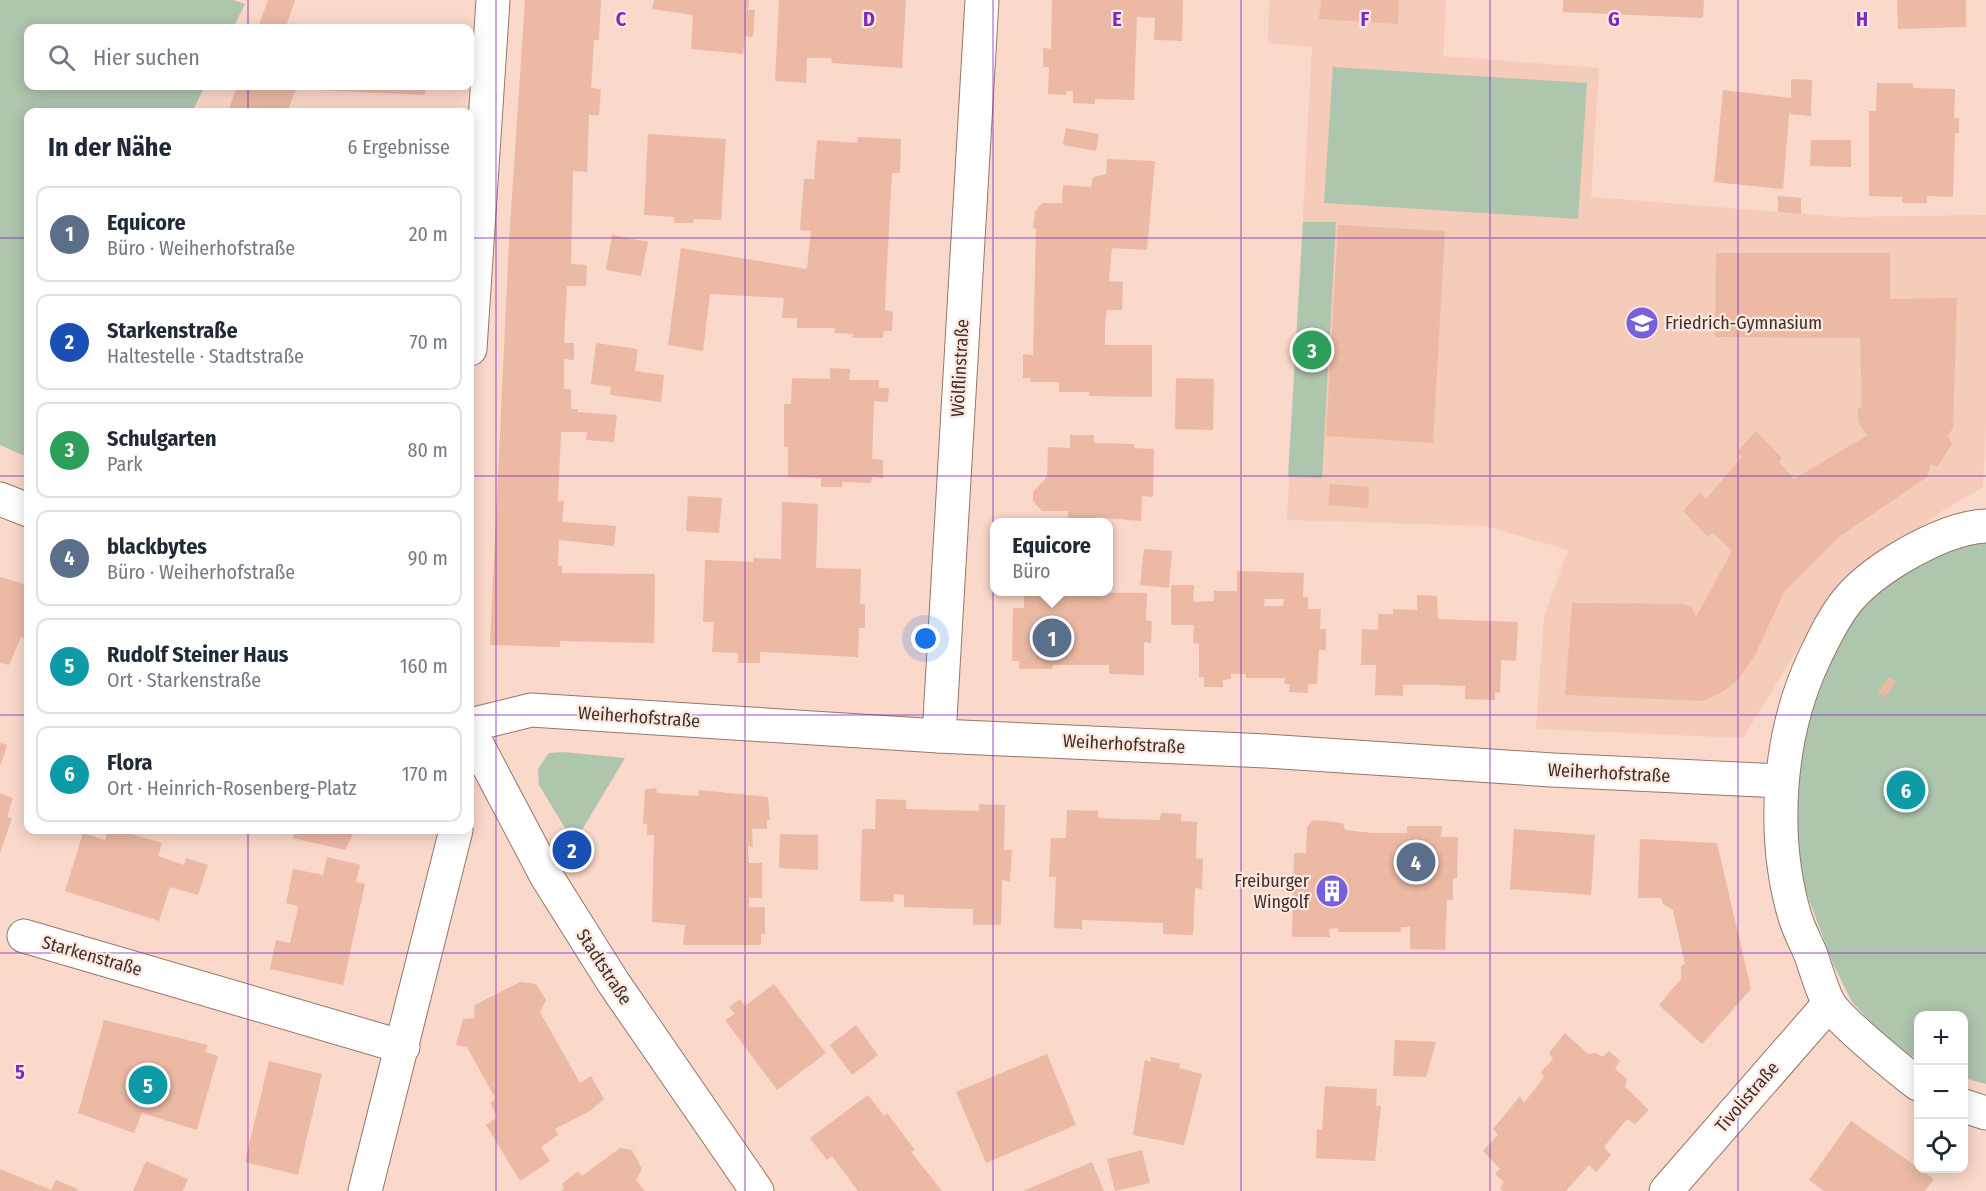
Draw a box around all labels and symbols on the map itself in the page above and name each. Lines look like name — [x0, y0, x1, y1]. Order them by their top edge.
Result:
text: C — [616, 7, 627, 31]
text: D — [863, 7, 875, 31]
text: E — [1112, 7, 1122, 31]
text: F — [1361, 7, 1370, 31]
text: G — [1608, 7, 1620, 31]
text: H — [1856, 7, 1868, 31]
school or university icon: Friedrich-Gymnasium — [1624, 305, 1660, 341]
place label: Friedrich-Gymnasium — [1665, 312, 1822, 334]
street label: Wölflinstraße — [946, 318, 974, 418]
pin: 3 — [1292, 328, 1332, 372]
pin: 1 — [1032, 616, 1072, 660]
your location — [911, 624, 940, 653]
street label: Weiherhofstraße — [577, 702, 701, 732]
street label: Weiherhofstraße — [1062, 730, 1186, 758]
street label: Weiherhofstraße — [1547, 759, 1671, 787]
pin: 6 — [1886, 768, 1926, 812]
pin: 2 — [552, 828, 592, 872]
pin: 4 — [1396, 840, 1436, 884]
place label: Freiburger Wingolf — [1234, 870, 1310, 913]
building icon: Freiburger Wingolf — [1314, 873, 1350, 909]
street label: Stadtstraße — [571, 925, 637, 1009]
street label: Starkenstraße — [39, 931, 145, 981]
street label: Tivolistraße — [1710, 1057, 1784, 1137]
text: 5 — [15, 1060, 25, 1084]
pin: 5 — [128, 1062, 168, 1108]

